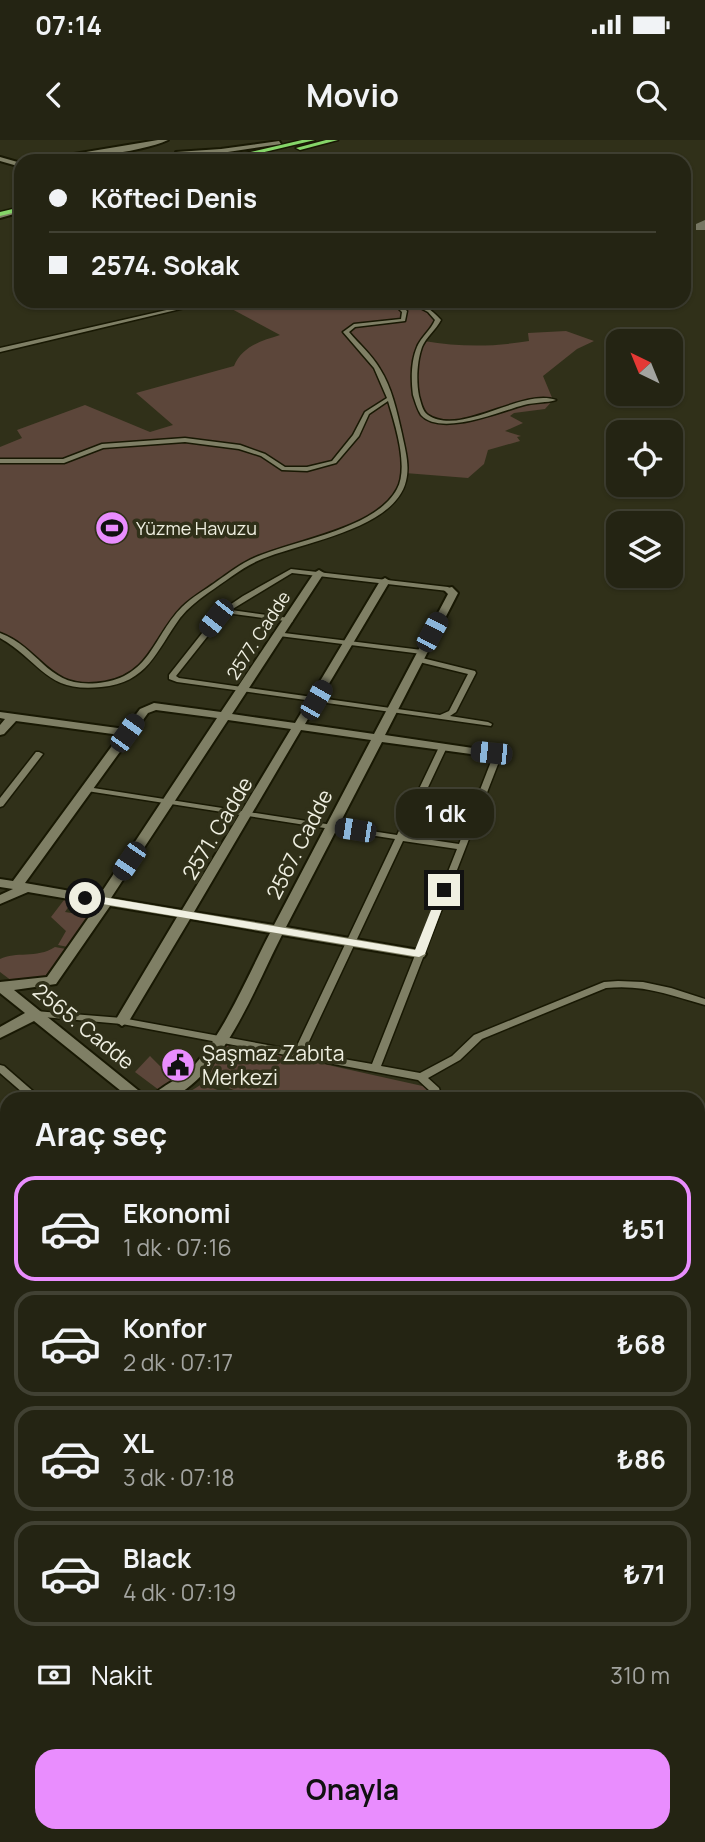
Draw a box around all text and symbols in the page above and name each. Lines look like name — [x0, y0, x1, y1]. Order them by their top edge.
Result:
text: 07:14 — [35, 7, 102, 43]
text: Movio — [306, 73, 399, 117]
icon: back — [35, 76, 73, 114]
icon: search — [632, 76, 670, 114]
text: Köfteci Denis — [91, 180, 257, 216]
text: 2574. Sokak — [91, 247, 239, 283]
north arrow — [606, 329, 682, 406]
map controls — [606, 329, 683, 588]
button: locate — [606, 420, 683, 497]
sports icon: Yüzme Havuzu — [93, 509, 131, 547]
button: layers — [606, 511, 683, 588]
place label: Yüzme Havuzu — [136, 516, 257, 540]
street label: 2577. Cadde — [220, 586, 296, 684]
car — [195, 595, 238, 641]
car — [413, 609, 452, 655]
car — [297, 677, 336, 723]
car — [107, 710, 148, 756]
car — [470, 740, 513, 766]
street label: 2571. Cadde — [175, 771, 259, 885]
street label: 2567. Cadde — [259, 784, 339, 904]
callout: 1 dk — [395, 788, 493, 838]
text: 1 dk — [424, 797, 466, 829]
car — [333, 816, 378, 844]
car — [109, 838, 150, 884]
route end — [428, 874, 460, 906]
route start — [69, 882, 101, 914]
street label: 2565. Cadde — [28, 977, 140, 1075]
place label: Şaşmaz Zabıta Merkezi — [202, 1039, 344, 1091]
public building icon: Şaşmaz Zabıta Merkezi — [159, 1046, 197, 1084]
text: Araç seç — [35, 1112, 167, 1156]
text: Ekonomi — [123, 1195, 231, 1231]
icon: car — [39, 1197, 102, 1260]
text: ₺51 — [622, 1211, 666, 1247]
text: 1 dk · 07:16 — [123, 1231, 232, 1263]
text: Konfor — [123, 1310, 207, 1346]
icon: car — [39, 1312, 102, 1375]
text: ₺68 — [617, 1326, 666, 1362]
text: 2 dk · 07:17 — [123, 1346, 233, 1378]
text: XL — [123, 1425, 154, 1461]
icon: car — [39, 1427, 102, 1490]
text: ₺86 — [617, 1441, 666, 1477]
text: 3 dk · 07:18 — [123, 1461, 235, 1493]
text: Black — [123, 1540, 191, 1576]
icon: car — [39, 1542, 102, 1605]
text: ₺71 — [624, 1556, 666, 1592]
text: 4 dk · 07:19 — [123, 1576, 236, 1608]
icon: cash — [35, 1656, 73, 1694]
text: Nakit — [91, 1657, 153, 1693]
text: 310 m — [610, 1659, 670, 1691]
button: Onayla — [35, 1749, 670, 1829]

